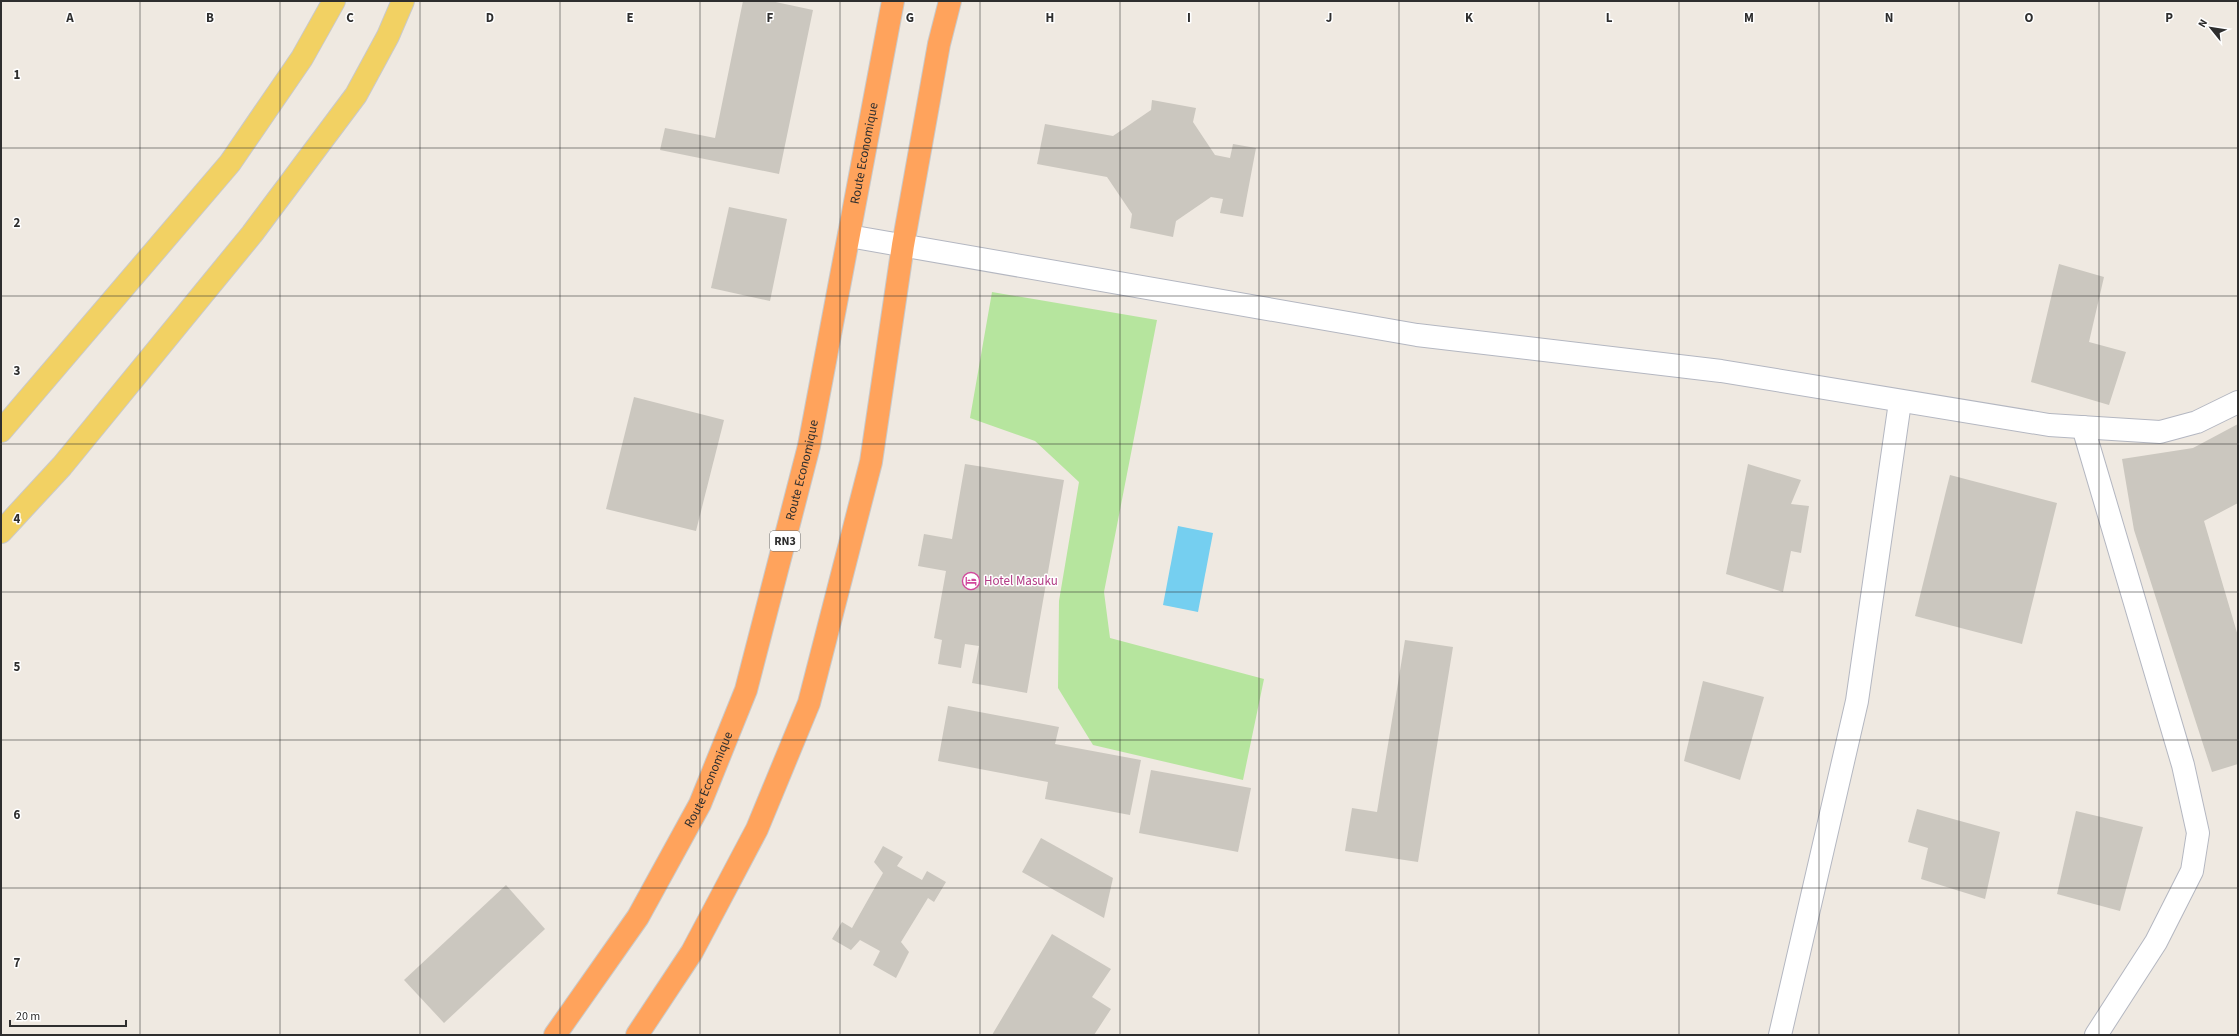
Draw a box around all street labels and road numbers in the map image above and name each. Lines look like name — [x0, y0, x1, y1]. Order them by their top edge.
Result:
street label: Route Economique — [846, 101, 883, 206]
street label: Route Economique — [781, 418, 823, 522]
road number: RN3 — [770, 531, 800, 551]
street label: Route Economique — [680, 729, 737, 831]

